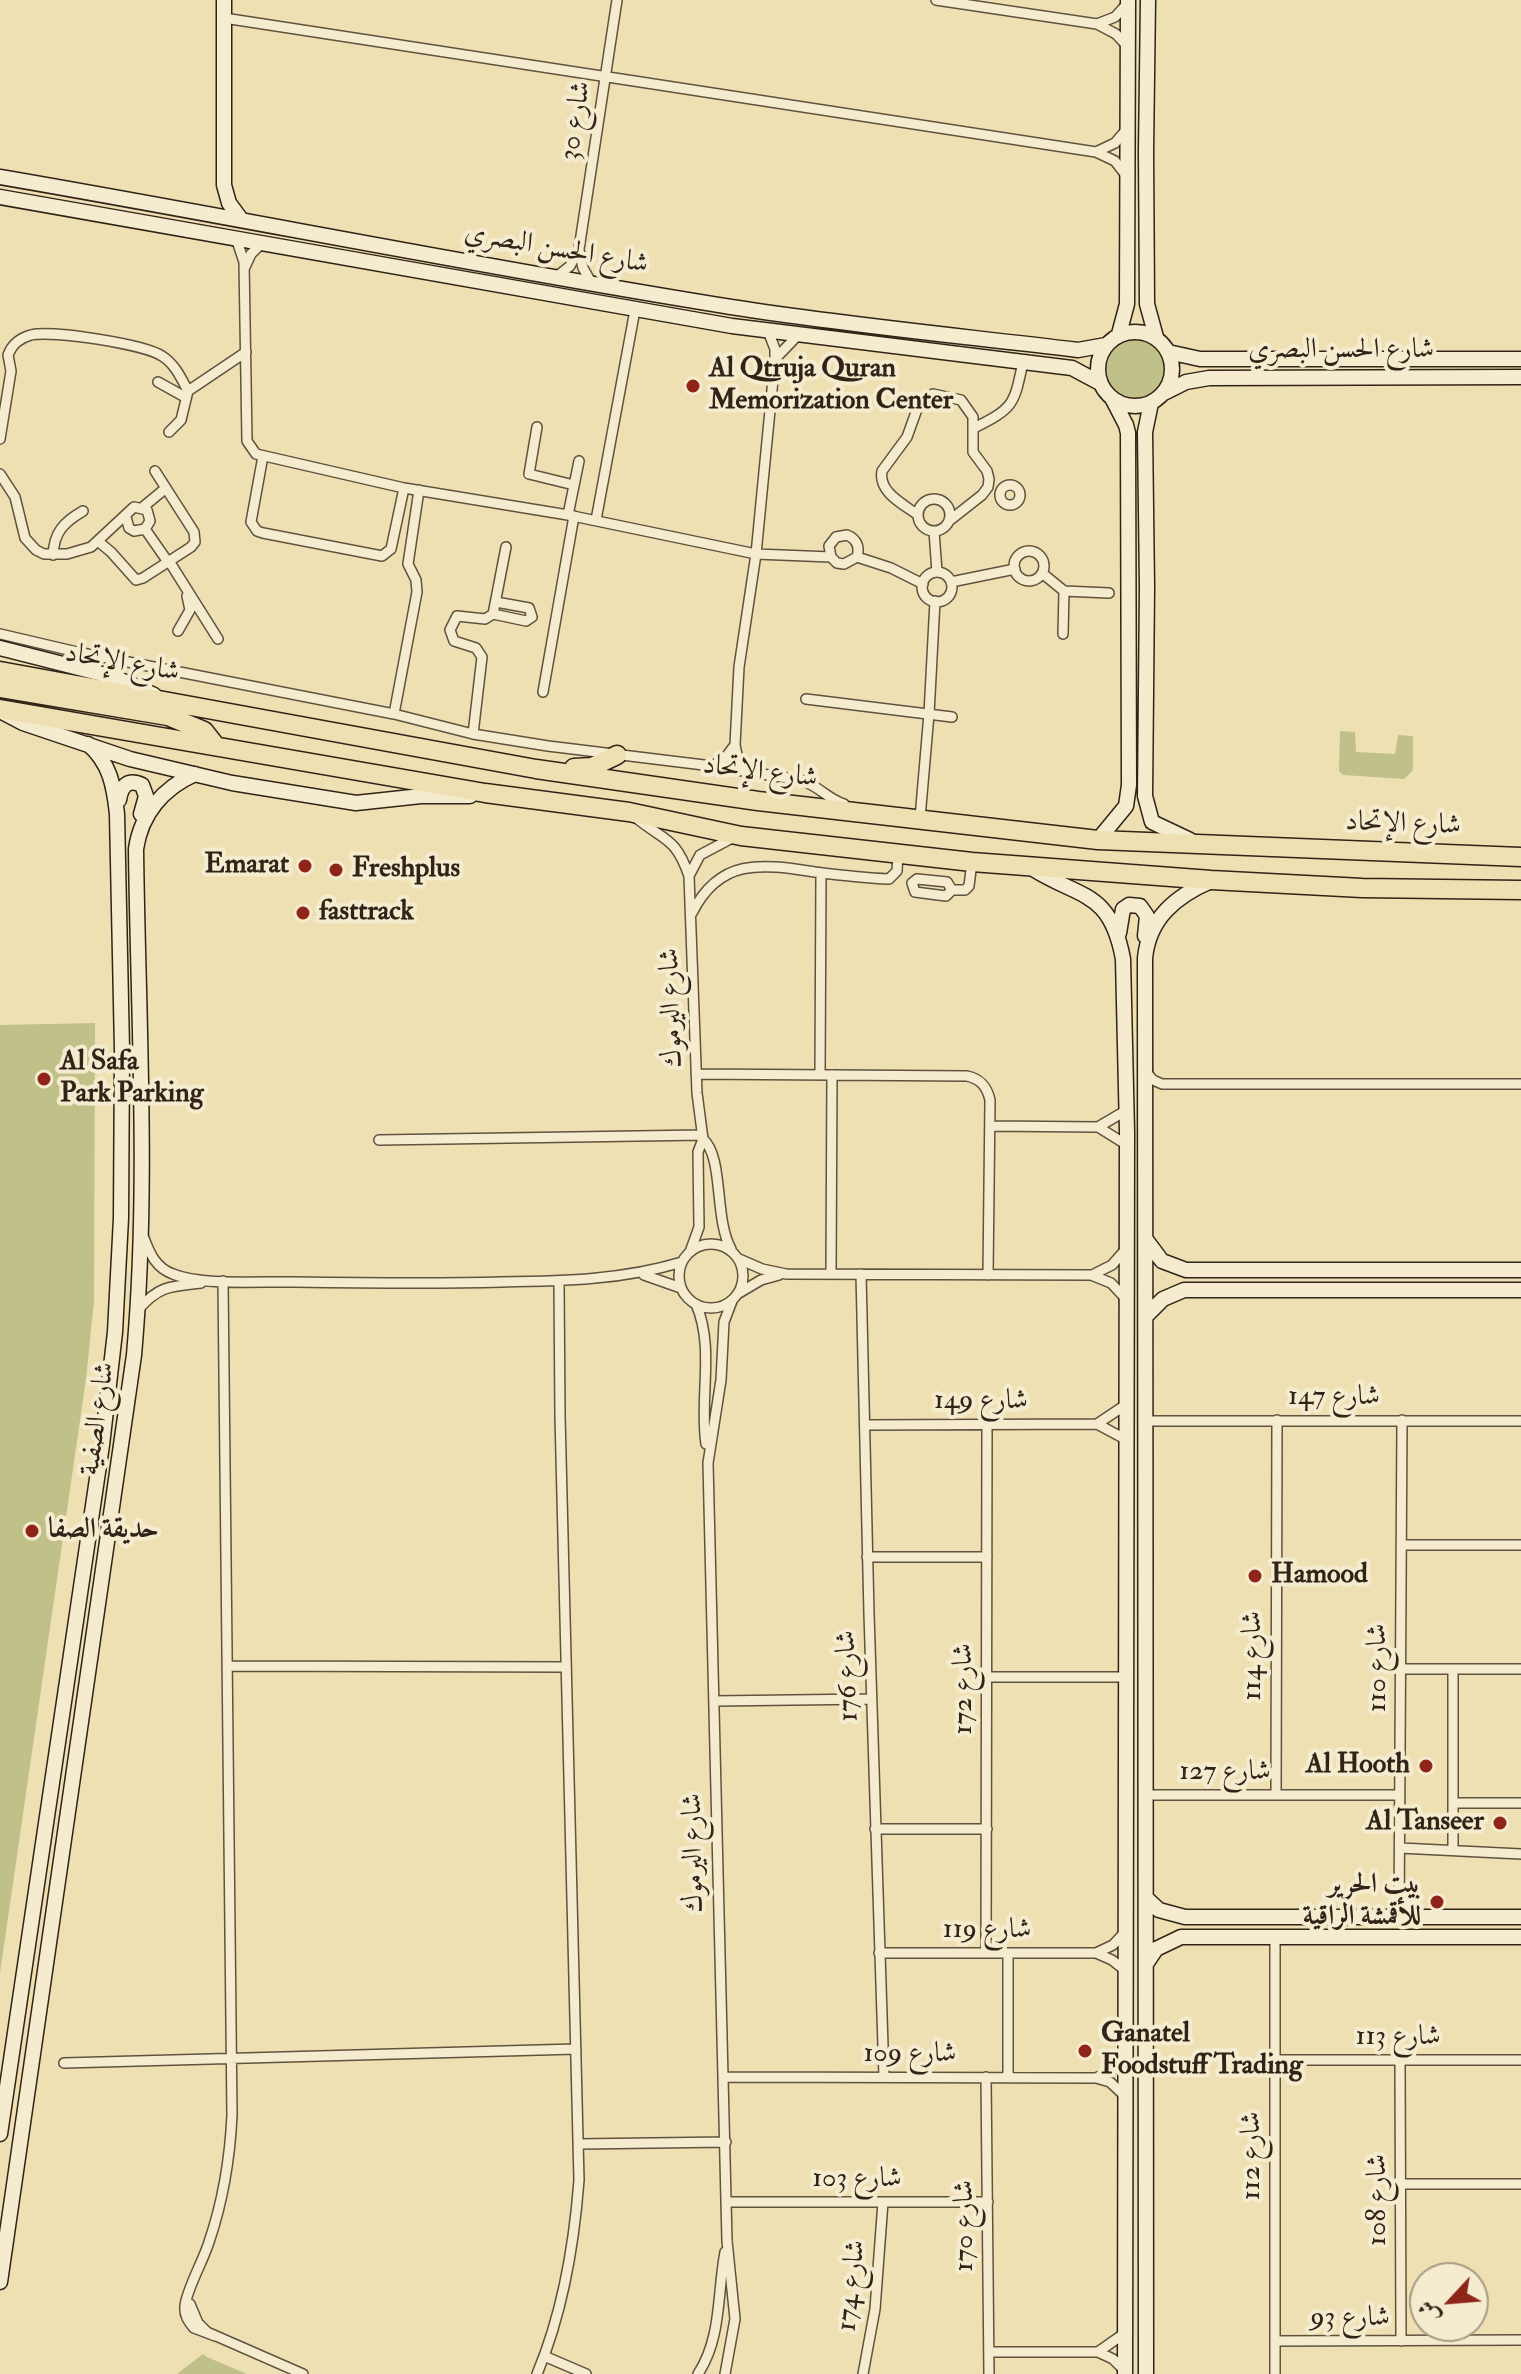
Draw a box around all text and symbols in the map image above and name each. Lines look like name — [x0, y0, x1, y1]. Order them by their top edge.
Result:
street label: شارع 30 — [554, 79, 600, 163]
street label: شارع الحسن البصري — [461, 217, 651, 283]
street label: شارع الحسن البصري — [1248, 334, 1434, 368]
place label: Al Qtruja Quran Memorization Center — [709, 353, 953, 419]
marker: Al Qtruja Quran Memorization Center — [684, 377, 702, 395]
street label: شارع الإتحاد — [62, 637, 182, 691]
street label: شارع الإتحاد — [701, 749, 819, 797]
street label: شارع الإتحاد — [1345, 806, 1461, 844]
place label: Emarat — [205, 849, 289, 883]
place label: Freshplus — [352, 853, 460, 887]
marker: Emarat — [296, 857, 314, 875]
marker: Freshplus — [327, 861, 345, 879]
place label: fasttrack — [319, 896, 414, 930]
marker: fasttrack — [294, 904, 312, 922]
street label: شارع اليرموك — [654, 948, 692, 1068]
place label: Al Safa Park Parking — [60, 1046, 204, 1112]
marker: Al Safa Park Parking — [35, 1070, 53, 1088]
street label: شارع الصفية — [74, 1360, 124, 1478]
street label: شارع 147 — [1288, 1381, 1380, 1415]
street label: شارع 149 — [934, 1385, 1028, 1419]
place label: حديقة الصفا — [48, 1514, 159, 1548]
marker: حديقة الصفا — [23, 1522, 41, 1540]
place label: Hamood — [1271, 1559, 1368, 1593]
marker: Hamood — [1246, 1567, 1264, 1585]
street label: شارع 114 — [1237, 1611, 1271, 1701]
street label: شارع 110 — [1362, 1624, 1396, 1712]
street label: شارع 176 — [831, 1630, 867, 1722]
street label: شارع 172 — [948, 1643, 982, 1735]
place label: Al Hooth — [1306, 1749, 1410, 1783]
street label: شارع 127 — [1179, 1756, 1271, 1790]
marker: Al Hooth — [1417, 1757, 1435, 1775]
street label: شارع اليرموك — [677, 1793, 713, 1913]
place label: Al Tanseer — [1366, 1806, 1484, 1840]
marker: Al Tanseer — [1491, 1814, 1509, 1832]
place label: بيت الحرير للأقمشة الراقية — [1303, 1869, 1421, 1935]
marker: بيت الحرير للأقمشة الراقية — [1428, 1893, 1446, 1911]
street label: شارع 119 — [943, 1914, 1031, 1948]
place label: Ganatel Foodstuff Trading — [1101, 2018, 1303, 2084]
street label: شارع 113 — [1355, 2021, 1441, 2055]
street label: شارع 109 — [863, 2038, 957, 2072]
marker: Ganatel Foodstuff Trading — [1076, 2042, 1094, 2060]
street label: شارع 112 — [1236, 2112, 1270, 2200]
street label: شارع 108 — [1362, 2154, 1396, 2246]
street label: شارع 103 — [812, 2163, 902, 2197]
street label: شارع 170 — [949, 2180, 983, 2272]
street label: شارع 174 — [832, 2239, 874, 2333]
north arrow — [1409, 2262, 1489, 2342]
text: ش — [1412, 2296, 1447, 2328]
street label: شارع 93 — [1310, 2302, 1390, 2336]

